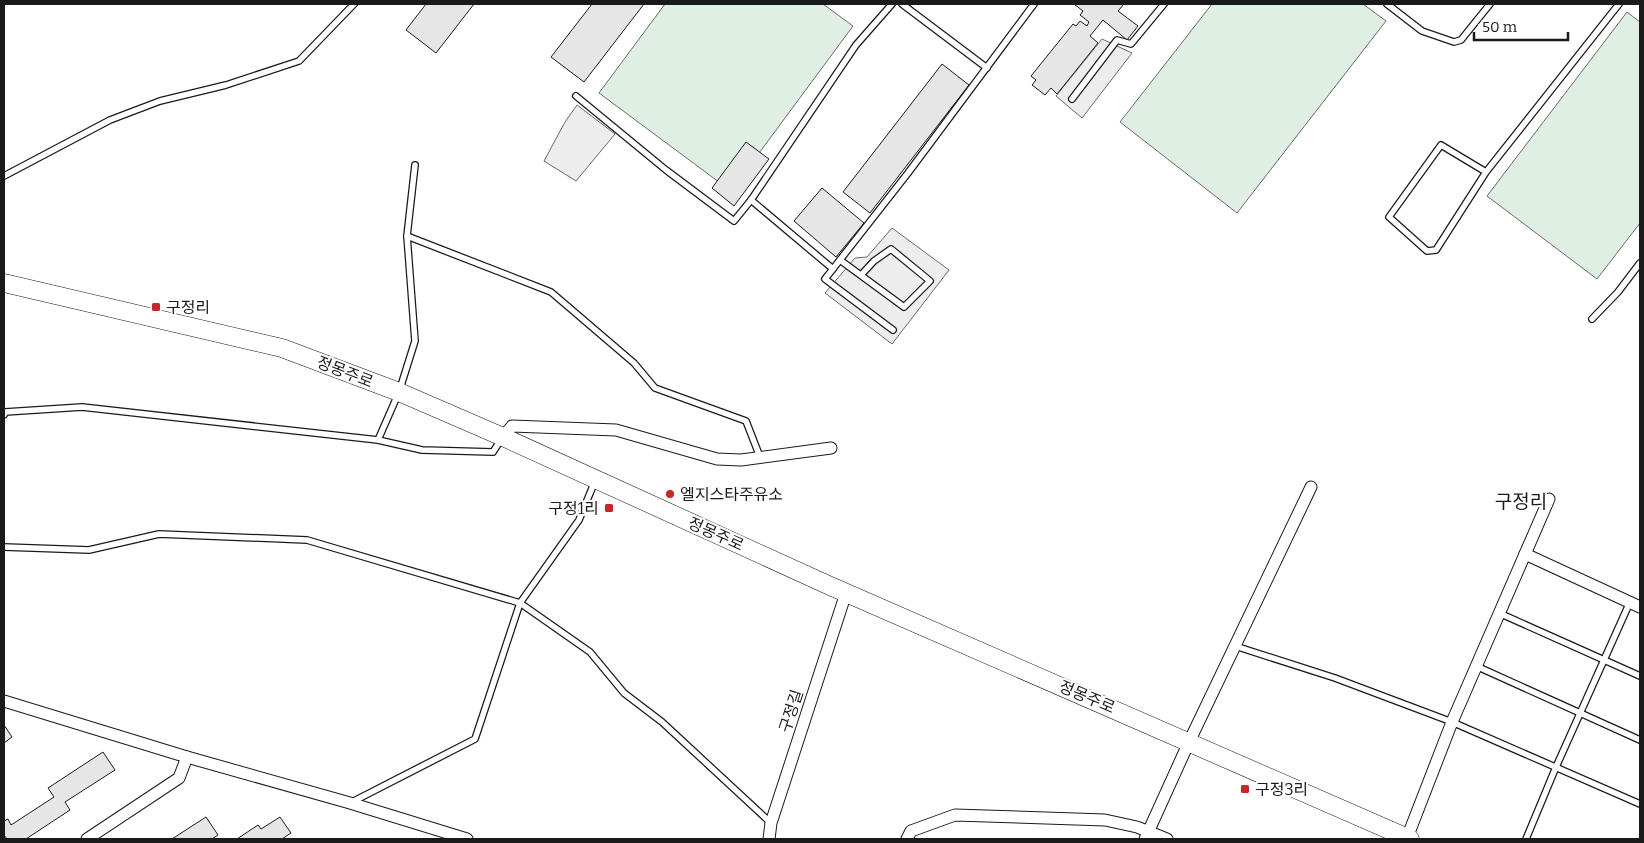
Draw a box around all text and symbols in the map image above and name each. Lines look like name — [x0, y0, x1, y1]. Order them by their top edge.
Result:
scale bar — [1474, 10, 1568, 42]
text: 50 m — [1482, 18, 1518, 36]
place label: 구정리 — [166, 298, 210, 317]
marker: 구정리 — [150, 301, 162, 313]
street label: 정몽주로 — [314, 353, 376, 392]
place label: 엘지스타주유소 — [680, 485, 783, 504]
marker: 엘지스타주유소 — [664, 488, 676, 500]
district label: 구정리 — [1495, 490, 1547, 513]
place label: 구정1리 — [548, 499, 599, 518]
marker: 구정1리 — [603, 502, 615, 514]
street label: 정몽주로 — [685, 513, 747, 555]
street label: 정몽주로 — [1056, 677, 1118, 717]
street label: 구정길 — [775, 687, 807, 735]
place label: 구정3리 — [1255, 780, 1308, 799]
marker: 구정3리 — [1239, 783, 1251, 795]

